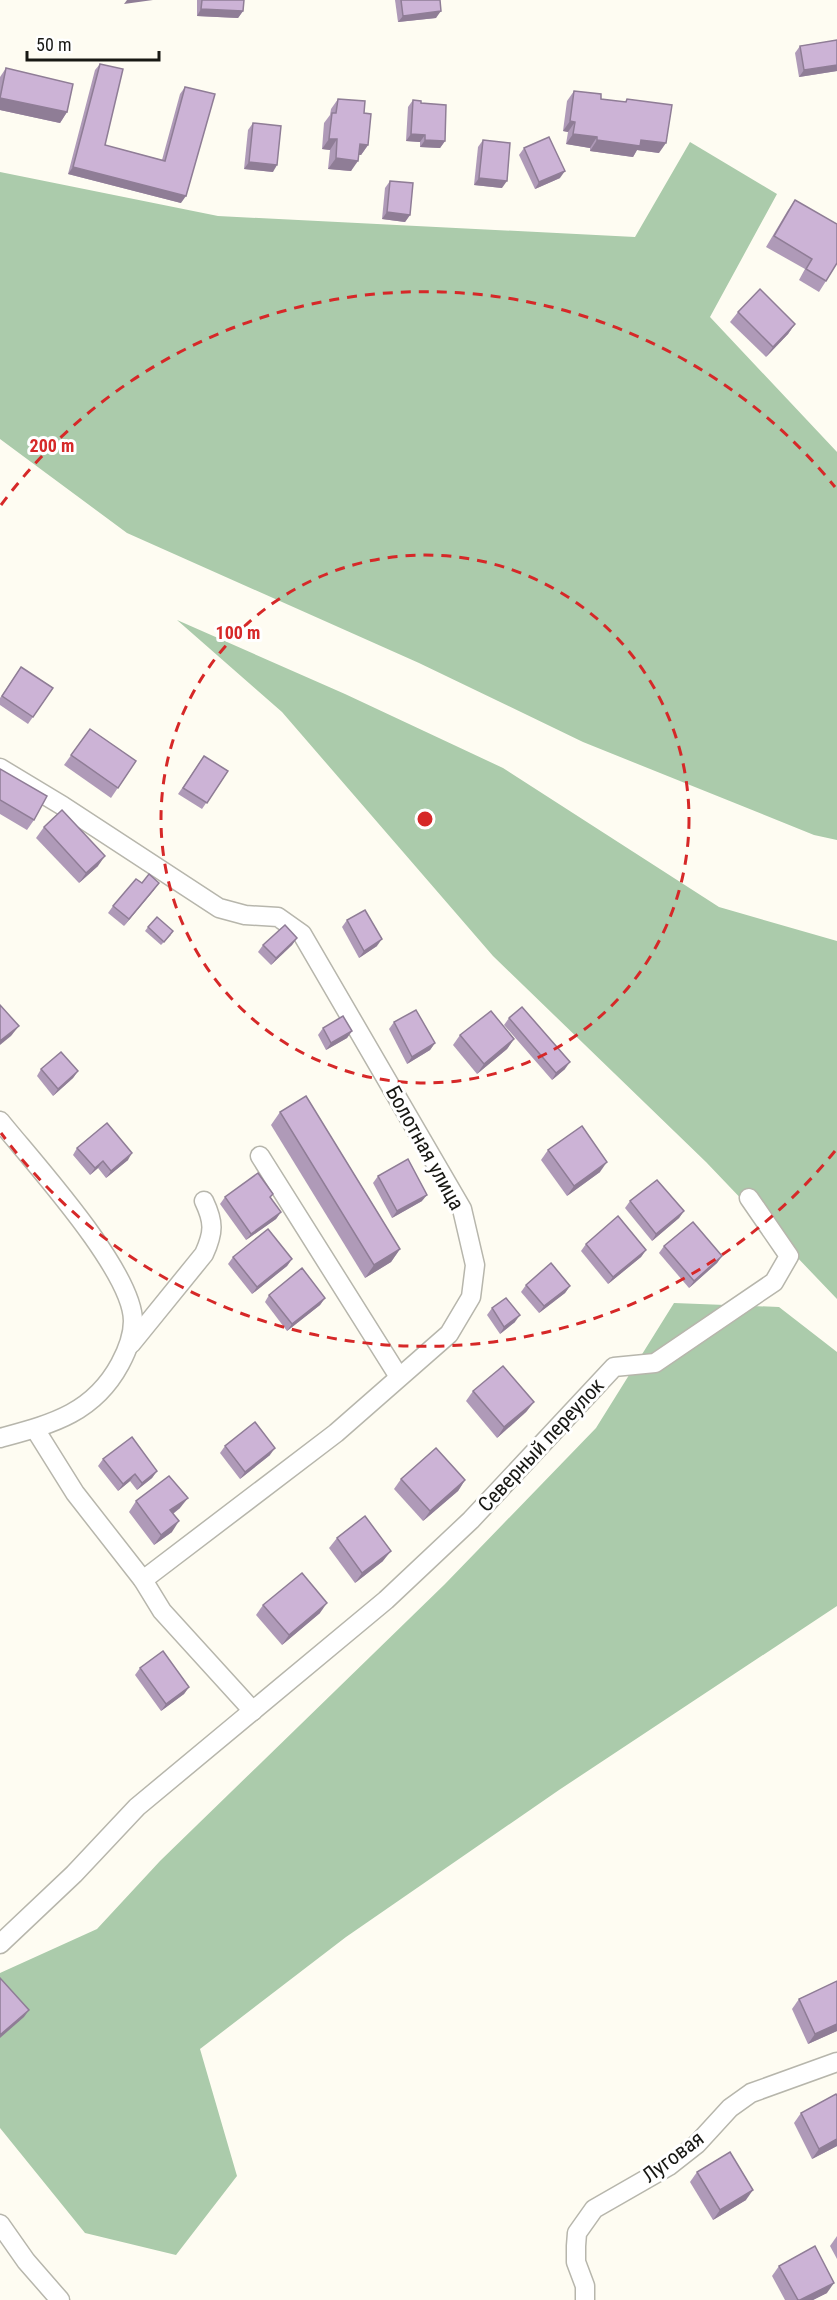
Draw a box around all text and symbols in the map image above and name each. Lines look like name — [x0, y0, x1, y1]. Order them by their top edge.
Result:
scale bar — [27, 24, 159, 62]
text: 50 m — [36, 34, 71, 55]
text: 200 m — [30, 435, 74, 456]
text: 100 m — [216, 622, 260, 643]
centre of rings — [415, 809, 435, 829]
street label: Болотная улица — [381, 1082, 469, 1214]
street label: Северный переулок — [473, 1373, 609, 1517]
street label: Луговая — [638, 2126, 708, 2188]

